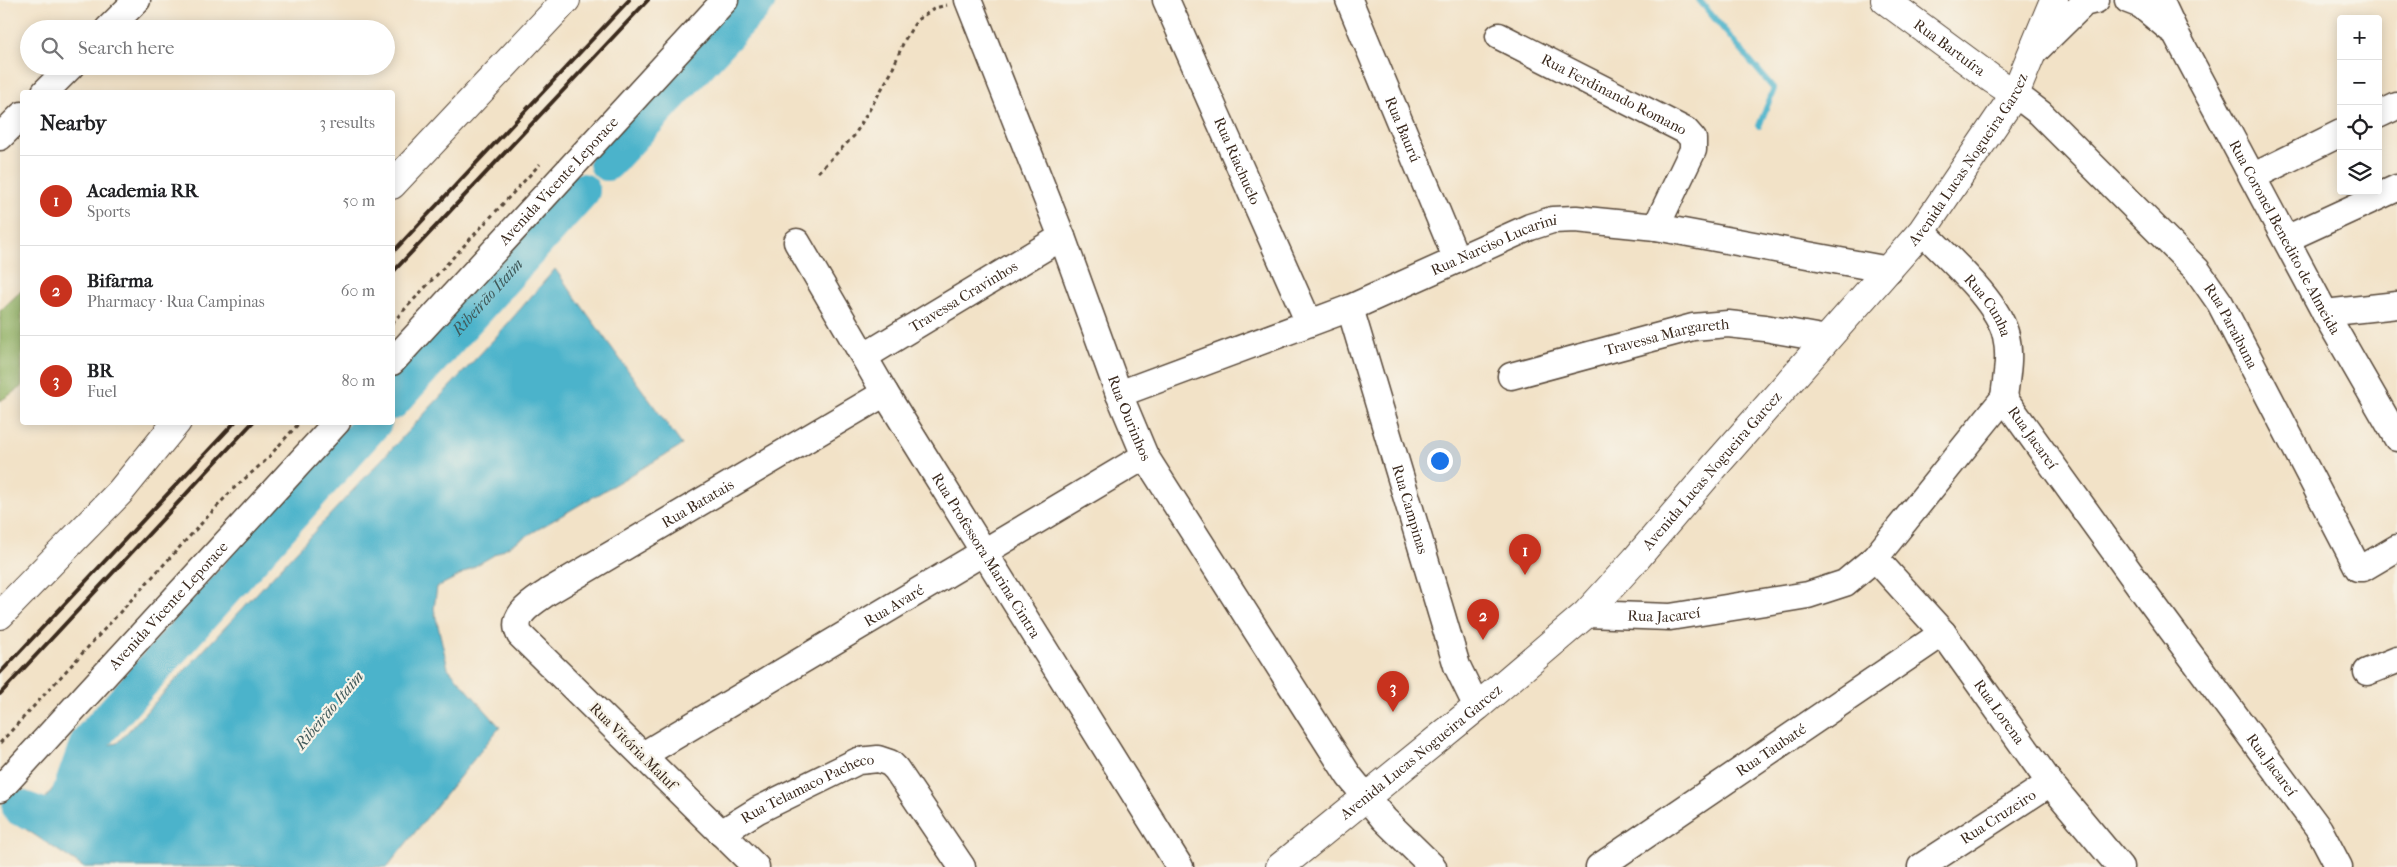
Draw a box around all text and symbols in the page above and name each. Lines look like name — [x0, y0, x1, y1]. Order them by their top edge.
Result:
street label: Rua Bartuíra — [1910, 15, 1989, 80]
map controls — [2337, 15, 2382, 195]
button: + — [2337, 15, 2382, 60]
search box — [20, 20, 395, 75]
icon: search — [38, 34, 66, 62]
text: Search here — [78, 37, 174, 59]
street label: Rua Ferdinando Romano — [1538, 50, 1690, 139]
button: − — [2337, 60, 2382, 105]
street label: Avenida Lucas Nogueira Garcez — [1904, 70, 2032, 250]
street label: Rua Baurú — [1381, 94, 1425, 165]
button: locate — [2337, 105, 2382, 150]
text: Nearby — [40, 111, 106, 135]
text: 3 results — [319, 113, 375, 132]
street label: Avenida Vicente Leporace — [494, 113, 622, 249]
street label: Rua Riachuelo — [1210, 114, 1265, 208]
street label: Rua Coronel Benedito de Almeida — [2225, 137, 2345, 338]
button: layers — [2337, 150, 2382, 195]
text: Academia RR — [87, 180, 198, 202]
text: 1 — [53, 191, 59, 210]
text: 50 m — [343, 191, 375, 210]
text: Sports — [87, 202, 130, 221]
street label: Rua Narciso Lucarini — [1428, 211, 1558, 279]
water label: Ribeirão Itaim — [447, 254, 527, 340]
street label: Travessa Cravinhos — [906, 257, 1021, 336]
text: Bifarma — [87, 270, 153, 292]
street label: Rua Cunha — [1960, 270, 2015, 340]
street label: Rua Paraibuna — [2200, 280, 2262, 373]
text: 2 — [52, 281, 60, 300]
text: 60 m — [341, 281, 375, 300]
text: Pharmacy · Rua Campinas — [87, 292, 265, 311]
street label: Travessa Margareth — [1603, 315, 1730, 359]
text: BR — [87, 360, 113, 382]
text: 3 — [53, 371, 59, 390]
text: 80 m — [341, 371, 375, 390]
street label: Rua Ourinhos — [1104, 373, 1155, 465]
text: Fuel — [87, 382, 117, 401]
street label: Avenida Lucas Nogueira Garcez — [1638, 387, 1786, 554]
street label: Rua Jacareí — [2004, 403, 2062, 473]
your location — [1427, 448, 1453, 474]
street label: Rua Campinas — [1388, 462, 1432, 557]
street label: Rua Professora Marina Cintra — [928, 469, 1045, 642]
street label: Rua Batatais — [659, 475, 737, 532]
pin: 1 — [1509, 534, 1541, 575]
street label: Avenida Vicente Leporace — [104, 537, 232, 674]
street label: Rua Avaré — [861, 580, 928, 630]
pin: 2 — [1467, 599, 1499, 640]
street label: Rua Jacareí — [1627, 603, 1702, 626]
water label: Ribeirão Itaim — [290, 667, 367, 754]
pin: 3 — [1377, 671, 1409, 712]
street label: Rua Lorena — [1970, 676, 2029, 749]
street label: Avenida Lucas Nogueira Garcez — [1336, 680, 1506, 824]
street label: Rua Vitória Maluf — [586, 699, 682, 795]
street label: Rua Taubaté — [1732, 719, 1810, 780]
street label: Rua Jacareí — [2243, 730, 2301, 800]
street label: Rua Telamaco Pacheco — [737, 750, 875, 827]
street label: Rua Cruzeiro — [1957, 785, 2040, 848]

